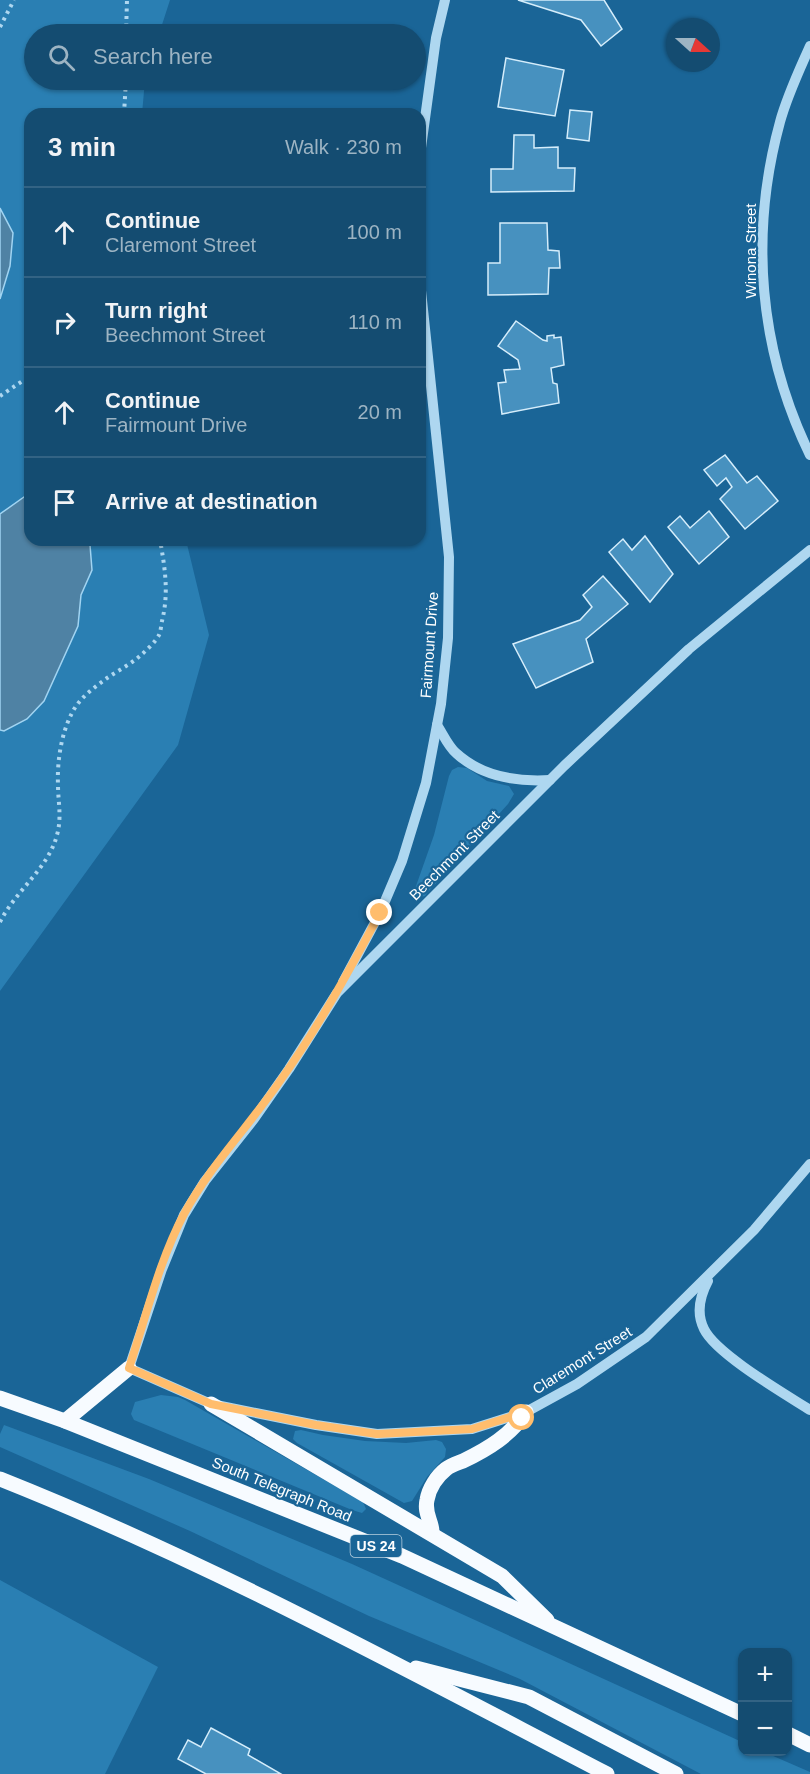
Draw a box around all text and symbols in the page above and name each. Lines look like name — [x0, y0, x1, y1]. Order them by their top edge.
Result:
north arrow — [666, 18, 720, 72]
search box — [24, 24, 426, 90]
icon: search — [45, 41, 78, 74]
text: Search here — [93, 44, 213, 69]
text: 3 min — [48, 132, 116, 162]
text: Walk · 230 m — [285, 136, 402, 158]
street label: Winona Street — [742, 203, 759, 299]
text: Continue — [105, 208, 200, 233]
icon: ahead — [48, 216, 81, 249]
text: 100 m — [346, 221, 402, 243]
text: Claremont Street — [105, 234, 256, 256]
text: Turn right — [105, 298, 207, 323]
icon: right — [48, 306, 81, 339]
text: 110 m — [348, 311, 402, 333]
text: Beechmont Street — [105, 324, 265, 346]
text: Continue — [105, 388, 200, 413]
icon: ahead — [48, 396, 81, 429]
text: 20 m — [358, 401, 402, 423]
text: Fairmount Drive — [105, 414, 247, 436]
icon: arrive — [48, 486, 81, 519]
text: Arrive at destination — [105, 489, 318, 514]
street label: Fairmount Drive — [417, 591, 441, 699]
street label: Beechmont Street — [406, 806, 503, 903]
route end — [366, 899, 392, 925]
street label: Claremont Street — [529, 1322, 635, 1397]
route start — [508, 1404, 534, 1430]
street label: South Telegraph Road — [210, 1453, 354, 1525]
road number: US 24 — [350, 1535, 401, 1557]
map controls — [738, 1648, 792, 1756]
button: + — [738, 1648, 792, 1702]
button: − — [738, 1702, 792, 1756]

